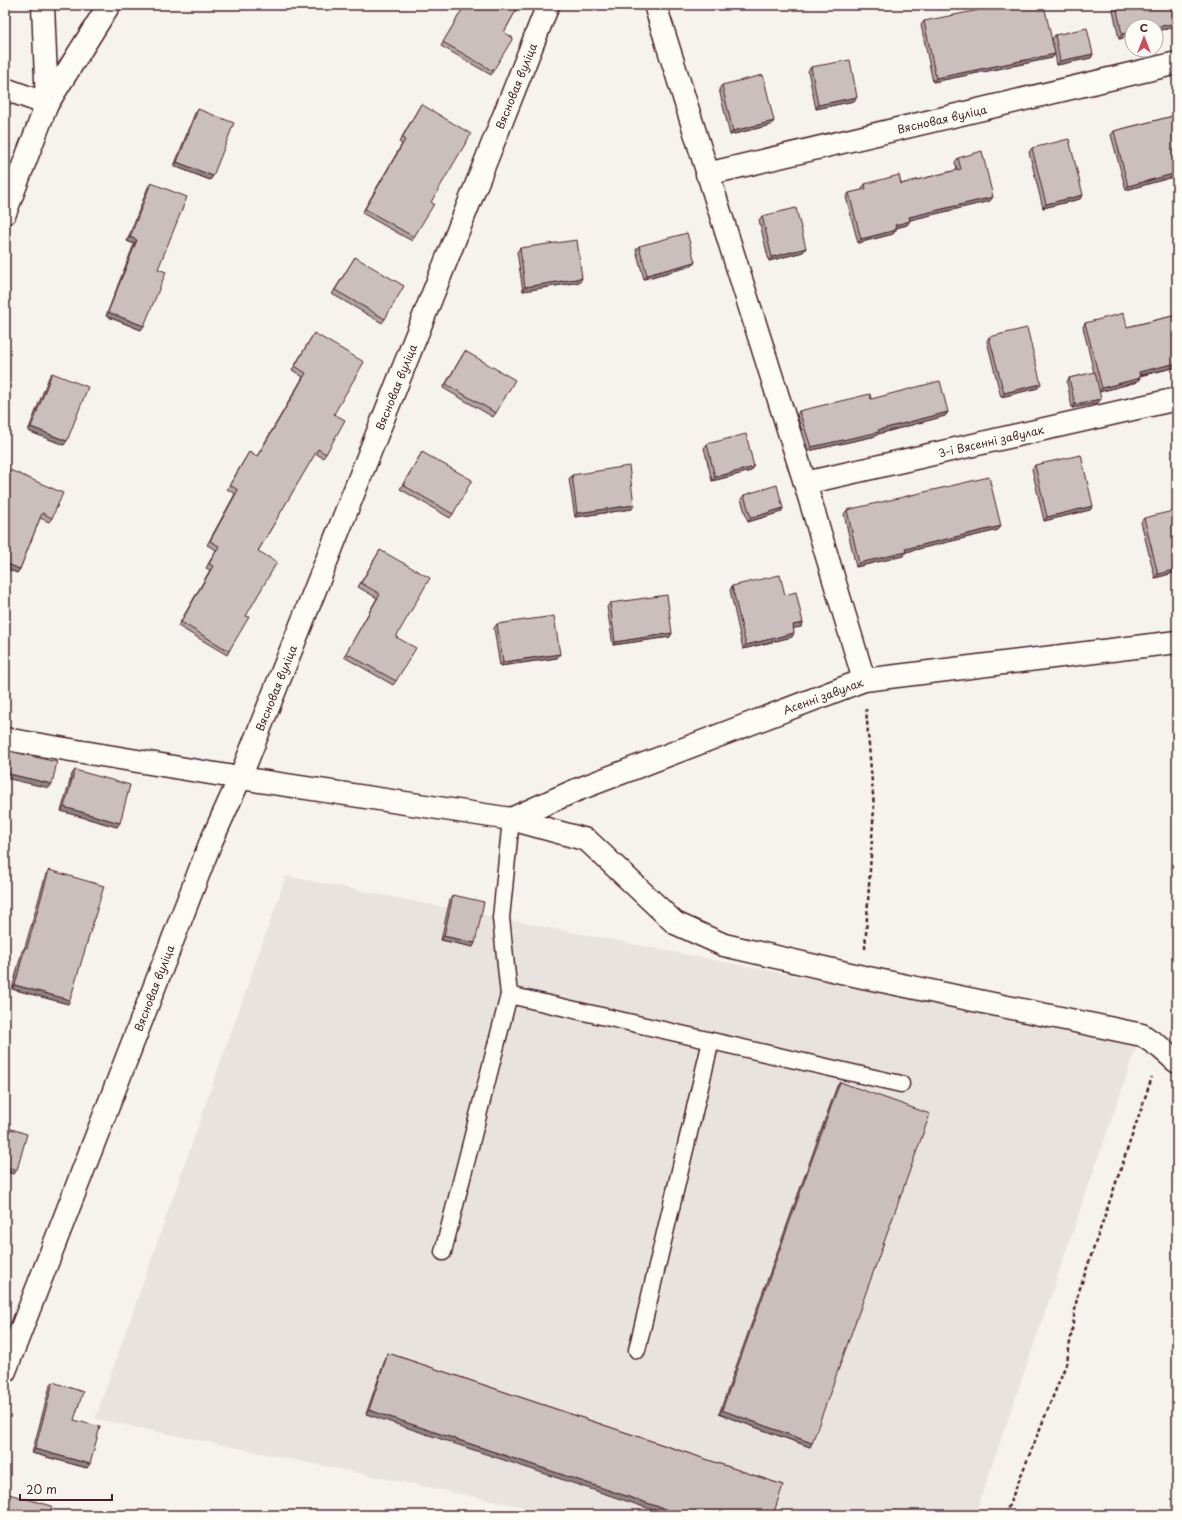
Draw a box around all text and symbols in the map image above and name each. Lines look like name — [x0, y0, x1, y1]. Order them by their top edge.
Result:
north arrow — [1124, 18, 1164, 58]
text: С — [1140, 19, 1148, 36]
street label: Вясновая вуліца — [491, 40, 541, 132]
street label: Вясновая вуліца — [896, 100, 989, 138]
street label: Вясновая вуліца — [371, 341, 421, 433]
street label: 3-і Вясенні завулак — [936, 420, 1046, 461]
street label: Вясновая вуліца — [251, 642, 301, 734]
street label: Асенні завулак — [780, 673, 866, 718]
street label: Вясновая вуліца — [130, 942, 178, 1034]
scale bar — [20, 1476, 112, 1502]
text: 20 m — [26, 1480, 57, 1498]

